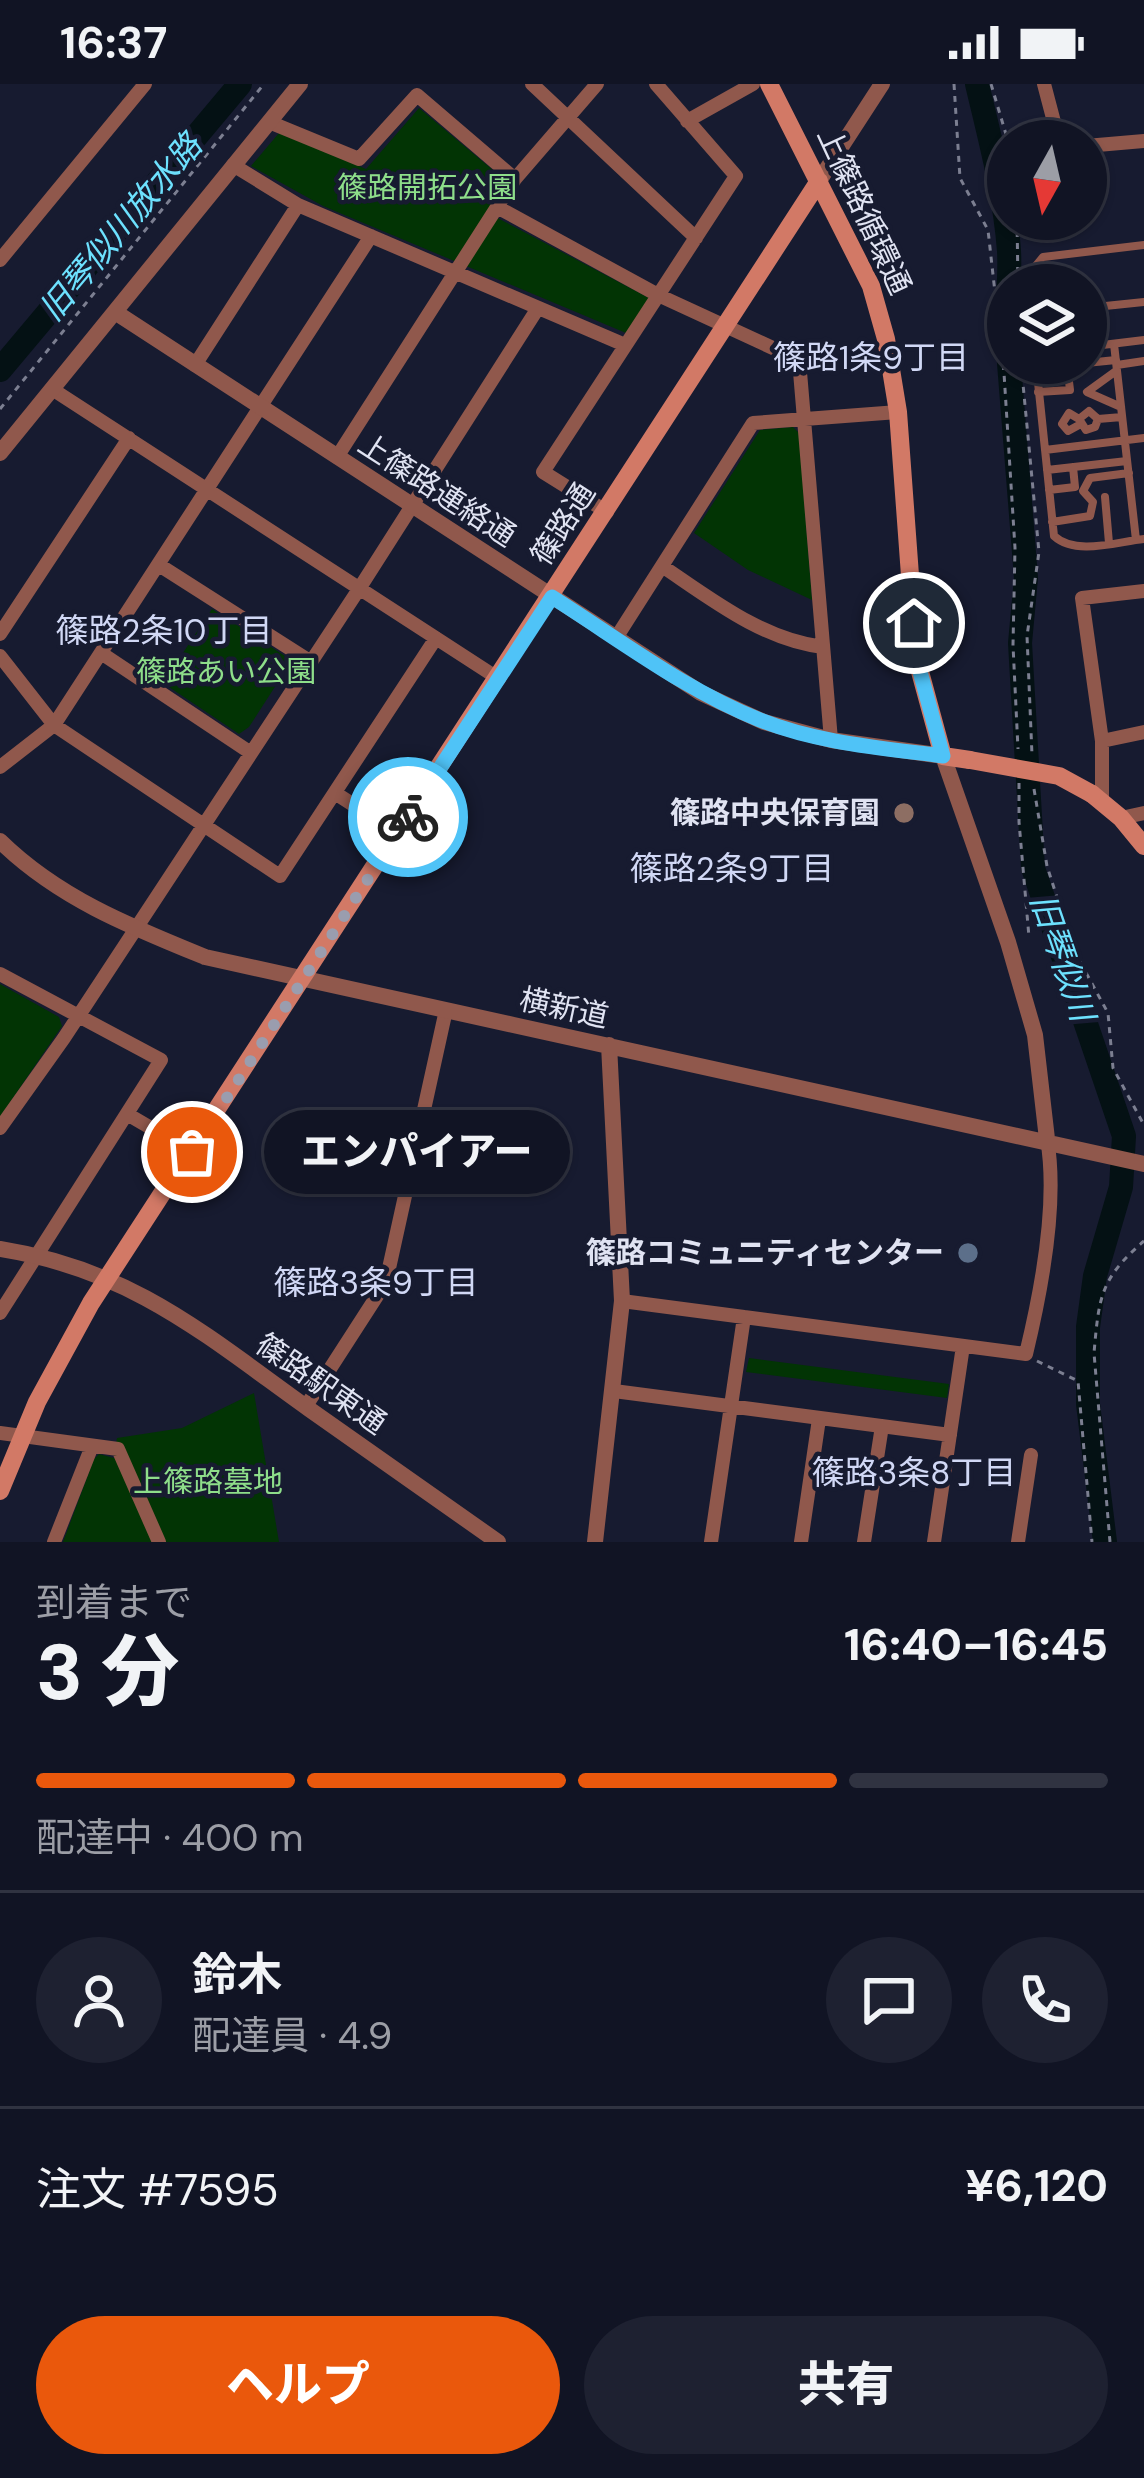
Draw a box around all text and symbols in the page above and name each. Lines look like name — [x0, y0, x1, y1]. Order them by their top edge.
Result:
text: 16:37 — [60, 13, 167, 72]
north arrow — [987, 120, 1107, 240]
map controls — [987, 120, 1107, 384]
street label: 上篠路循環通 — [809, 121, 920, 301]
water label: 旧琴似川放水路 — [30, 123, 213, 330]
park label: 篠路開拓公園 — [337, 168, 517, 207]
button: layers — [987, 264, 1107, 384]
district label: 篠路1条9丁目 — [773, 336, 969, 379]
street label: 上篠路連絡通 — [351, 424, 523, 555]
street label: 篠路通 — [522, 475, 603, 572]
pin — [863, 572, 965, 674]
icon: home — [881, 590, 947, 656]
district label: 篠路2条10丁目 — [56, 609, 272, 652]
park label: 篠路あい公園 — [136, 652, 316, 691]
courier — [348, 757, 468, 877]
icon: bike — [375, 784, 441, 850]
place label: 篠路中央保育園 — [670, 793, 880, 832]
marker: 篠路中央保育園 — [891, 800, 917, 826]
district label: 篠路2条9丁目 — [630, 847, 834, 890]
water label: 旧琴似川 — [1021, 888, 1105, 1029]
street label: 横新道 — [516, 979, 612, 1036]
pin — [141, 1101, 243, 1203]
callout: エンパイアー — [264, 1110, 570, 1194]
icon: bag — [159, 1119, 225, 1185]
text: エンパイアー — [301, 1126, 533, 1177]
place label: 篠路コミュニティセンター — [586, 1233, 944, 1272]
marker: 篠路コミュニティセンター — [955, 1240, 981, 1266]
district label: 篠路3条9丁目 — [273, 1261, 479, 1304]
street label: 篠路駅東通 — [249, 1325, 394, 1443]
district label: 篠路3条8丁目 — [812, 1451, 1016, 1494]
park label: 上篠路墓地 — [133, 1462, 283, 1501]
text: 到着まで — [36, 1577, 192, 1628]
text: 16:40–16:45 — [844, 1615, 1108, 1674]
text: 3 分 — [36, 1622, 179, 1723]
text: 配達中 · 400 m — [36, 1812, 304, 1863]
button: person — [36, 1937, 162, 2063]
button: chat — [826, 1937, 952, 2063]
button: phone — [982, 1937, 1108, 2063]
text: 鈴木 — [192, 1945, 282, 2004]
text: 配達員 · 4.9 — [192, 2010, 392, 2061]
text: ¥6,120 — [965, 2156, 1108, 2215]
text: 注文 #7595 — [36, 2160, 279, 2219]
button: ヘルプ — [36, 2316, 560, 2454]
button: 共有 — [584, 2316, 1108, 2454]

